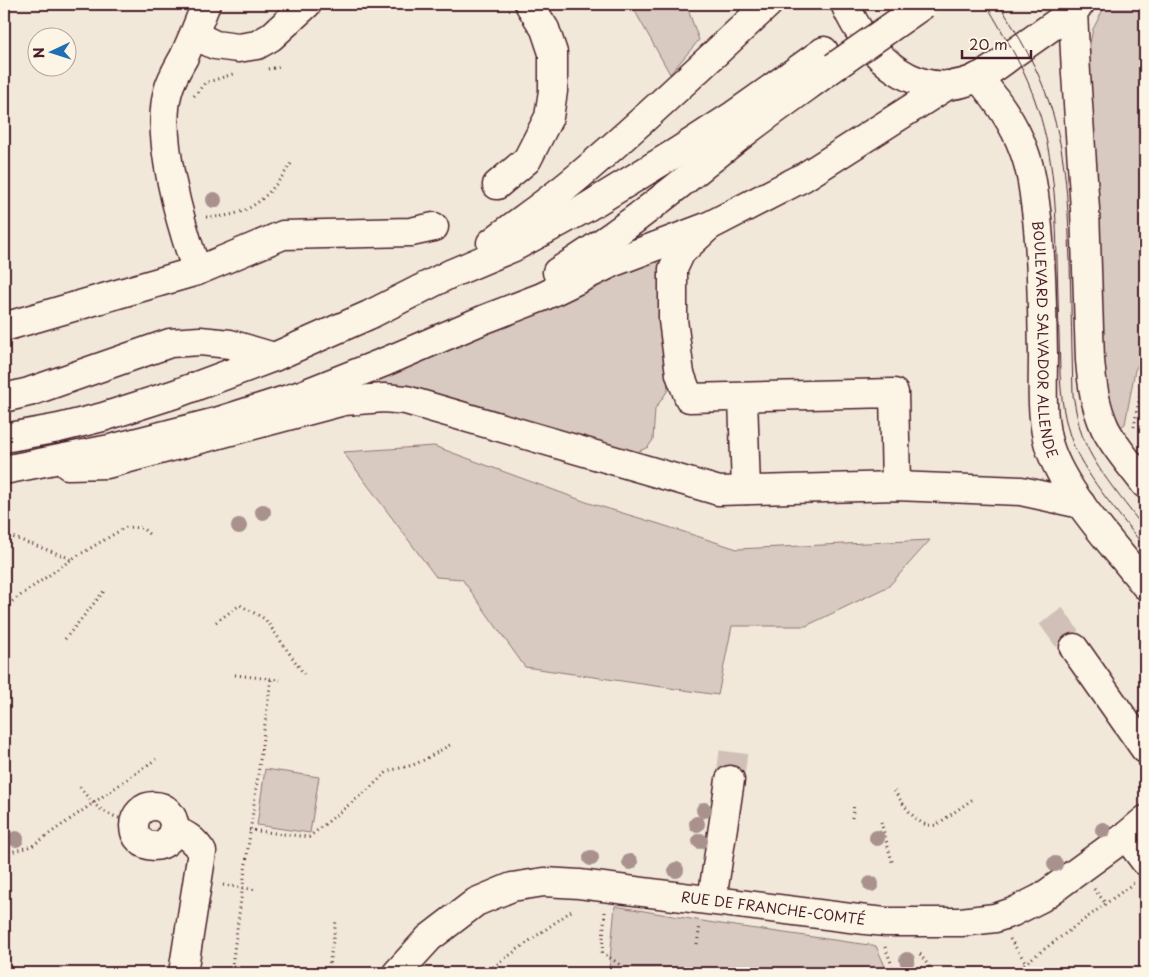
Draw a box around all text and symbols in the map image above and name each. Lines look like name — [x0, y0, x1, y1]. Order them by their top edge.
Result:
north arrow — [28, 28, 78, 78]
scale bar — [962, 28, 1030, 60]
text: 20 m — [969, 32, 1008, 55]
text: N — [28, 47, 49, 59]
street label: BOULEVARD SALVADOR ALLENDE — [1027, 220, 1064, 461]
street label: RUE DE FRANCHE-COMTÉ — [680, 886, 867, 930]

